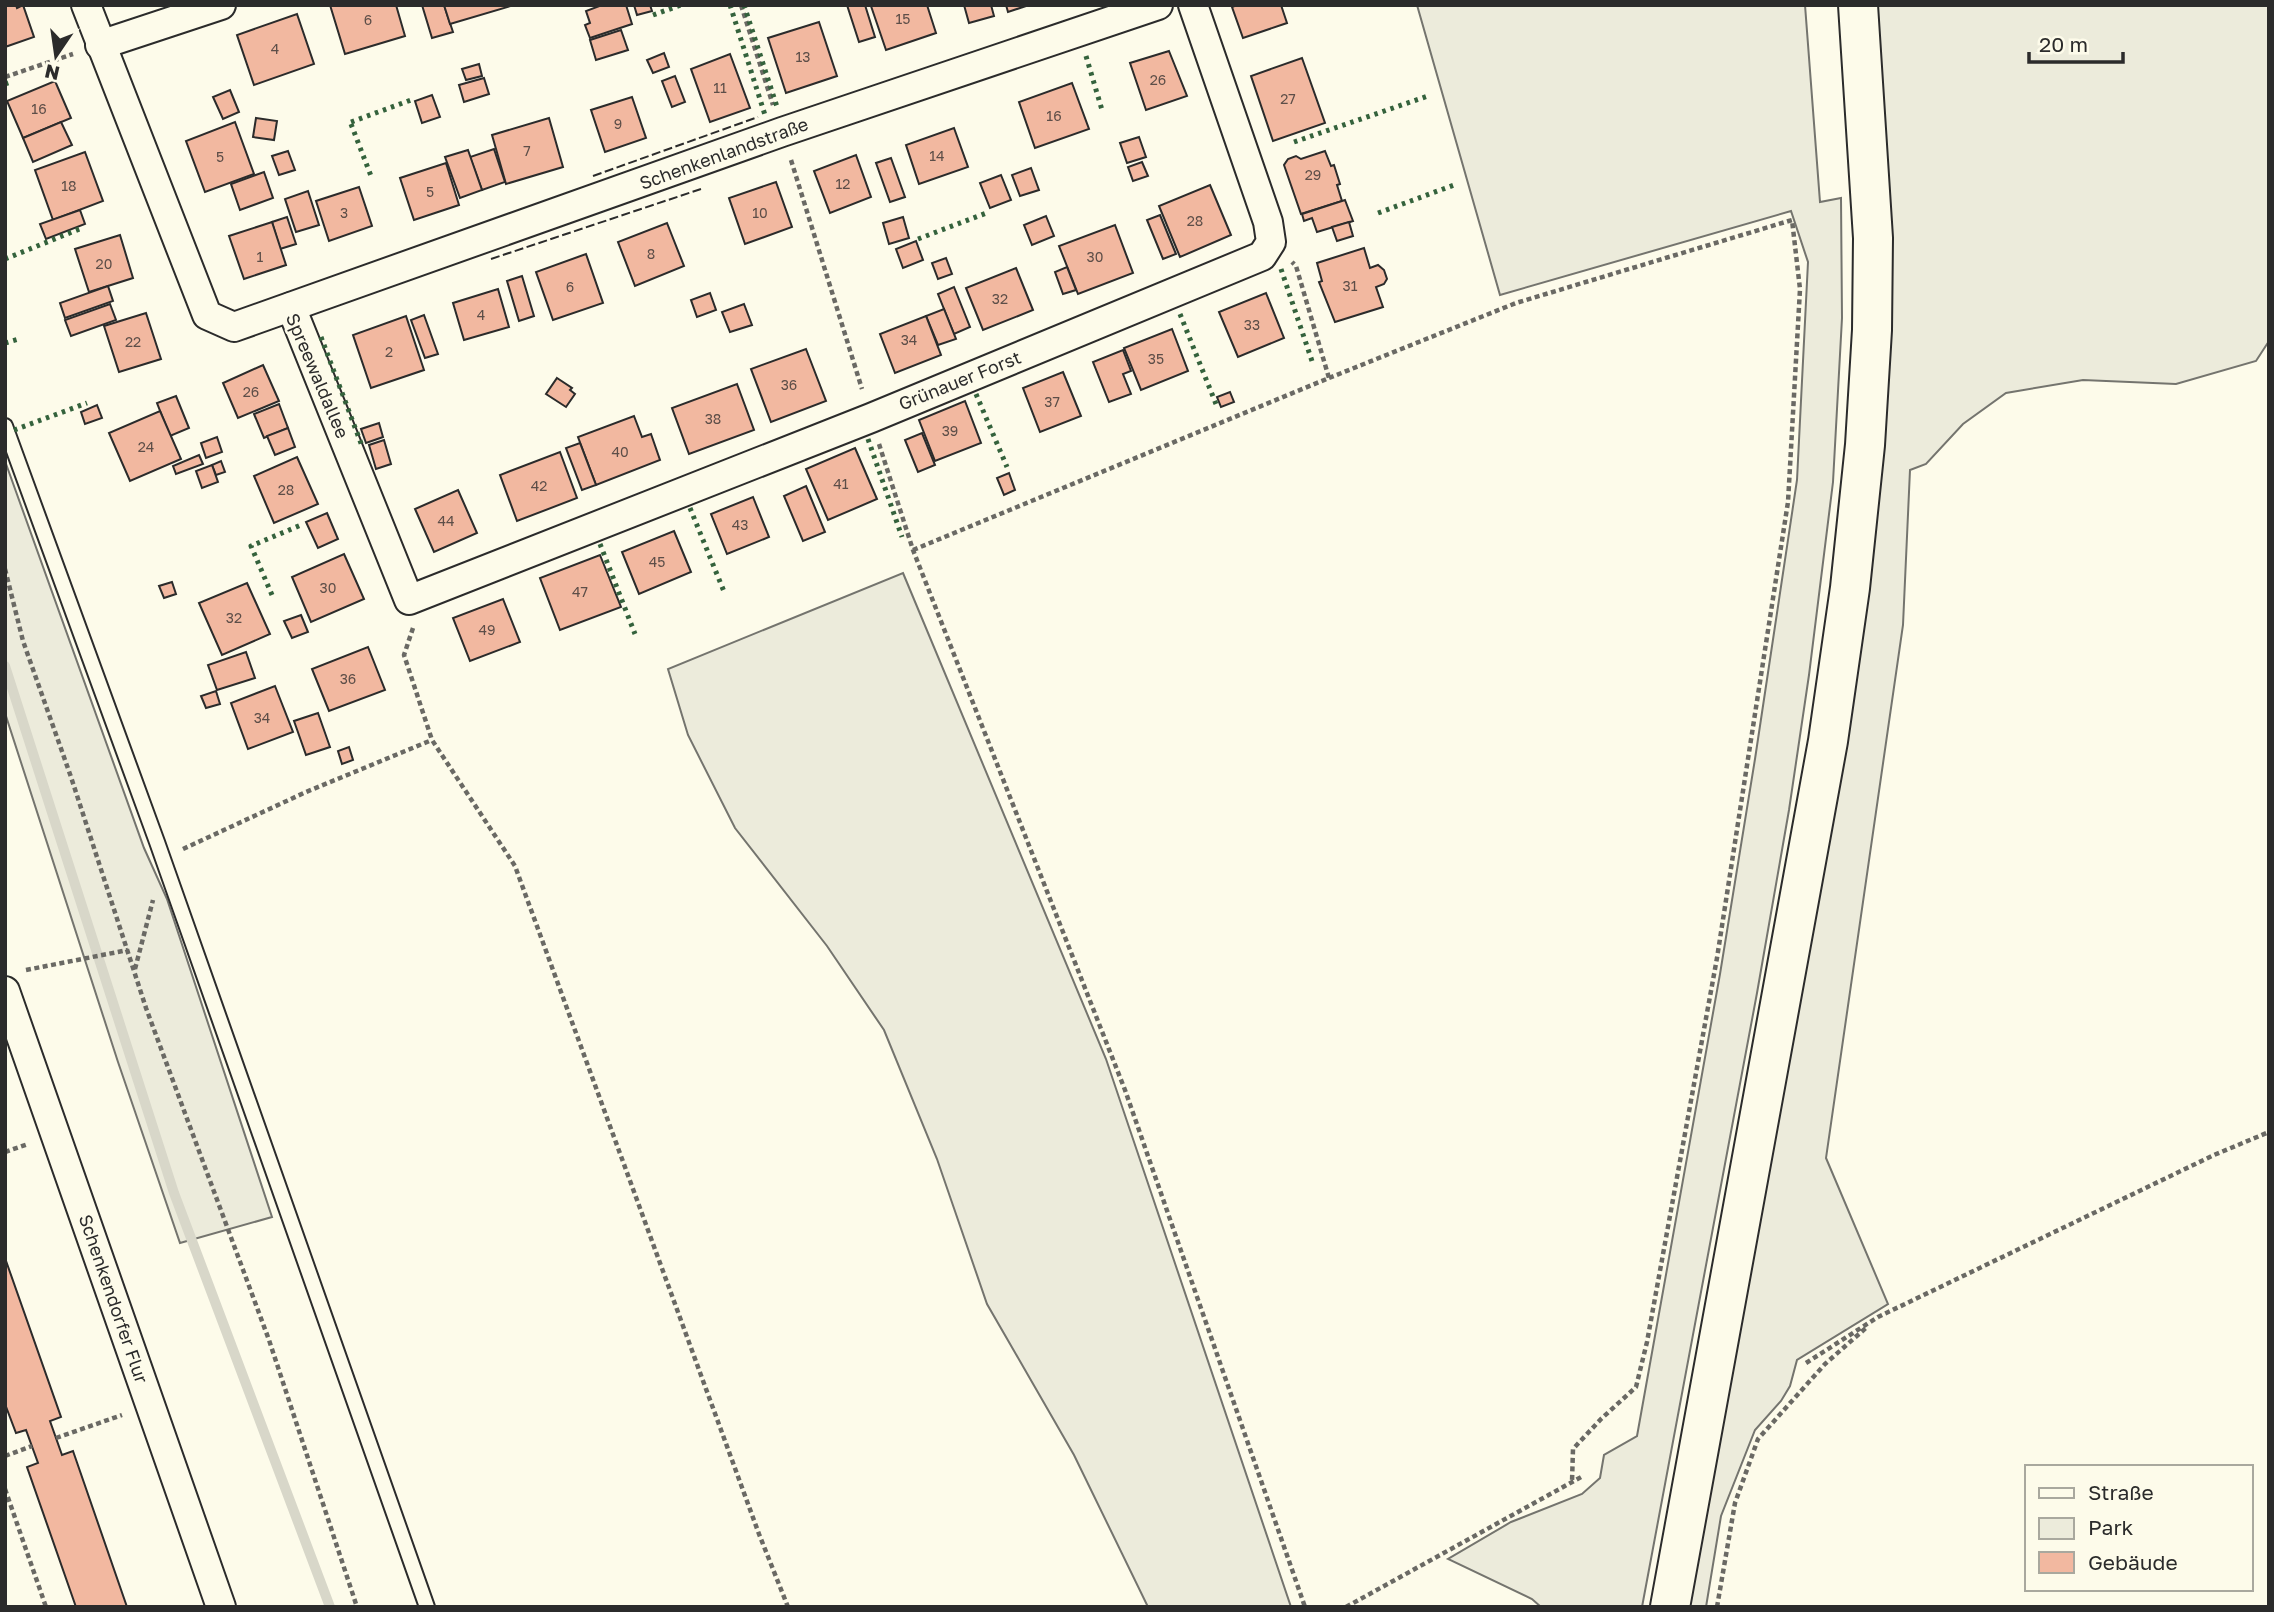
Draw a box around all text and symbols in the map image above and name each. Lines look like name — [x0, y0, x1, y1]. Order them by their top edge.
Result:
house number: 15 — [896, 10, 910, 27]
house number: 6 — [364, 11, 372, 28]
north arrow — [21, 21, 91, 91]
scale bar — [2029, 21, 2124, 65]
text: 20 m — [2039, 31, 2088, 57]
house number: 4 — [271, 40, 279, 57]
house number: 13 — [796, 48, 810, 65]
text: N — [42, 60, 62, 86]
house number: 26 — [1150, 71, 1166, 88]
house number: 11 — [713, 79, 727, 96]
house number: 27 — [1280, 90, 1296, 107]
house number: 16 — [31, 100, 47, 117]
house number: 16 — [1046, 107, 1062, 124]
street label: Schenkenlandstraße — [636, 112, 811, 194]
house number: 9 — [614, 115, 622, 132]
house number: 7 — [523, 142, 531, 159]
house number: 14 — [929, 147, 945, 164]
house number: 5 — [216, 148, 224, 165]
house number: 29 — [1305, 166, 1321, 183]
house number: 12 — [836, 175, 850, 192]
house number: 18 — [61, 177, 77, 194]
house number: 5 — [426, 183, 434, 200]
house number: 3 — [340, 204, 348, 221]
house number: 10 — [752, 204, 768, 221]
house number: 28 — [1187, 212, 1203, 229]
house number: 8 — [647, 245, 655, 262]
house number: 1 — [257, 248, 264, 265]
house number: 30 — [1087, 248, 1103, 265]
house number: 20 — [96, 255, 112, 272]
house number: 31 — [1343, 277, 1358, 294]
house number: 6 — [566, 278, 574, 295]
house number: 32 — [992, 290, 1008, 307]
house number: 4 — [477, 306, 485, 323]
street label: Spreewaldallee — [282, 310, 354, 441]
house number: 33 — [1244, 316, 1260, 333]
house number: 34 — [901, 331, 917, 348]
house number: 22 — [125, 333, 141, 350]
house number: 2 — [385, 343, 393, 360]
street label: Grünauer Forst — [895, 346, 1024, 415]
house number: 35 — [1148, 350, 1164, 367]
house number: 36 — [781, 376, 797, 393]
house number: 26 — [243, 383, 259, 400]
house number: 37 — [1044, 393, 1060, 410]
house number: 38 — [705, 410, 721, 427]
house number: 39 — [942, 422, 958, 439]
house number: 24 — [138, 438, 154, 455]
house number: 40 — [611, 443, 629, 460]
house number: 41 — [833, 475, 849, 492]
house number: 42 — [531, 477, 547, 494]
house number: 28 — [278, 481, 294, 498]
house number: 44 — [437, 512, 455, 529]
house number: 43 — [732, 516, 748, 533]
house number: 45 — [649, 553, 665, 570]
house number: 30 — [320, 579, 336, 596]
house number: 47 — [572, 583, 588, 600]
house number: 32 — [226, 609, 242, 626]
house number: 49 — [478, 621, 496, 638]
house number: 36 — [340, 670, 356, 687]
house number: 34 — [254, 709, 270, 726]
street label: Schenkendorfer Flur — [75, 1211, 153, 1386]
legend — [2025, 1465, 2253, 1591]
text: Straße — [2088, 1479, 2154, 1505]
text: Park — [2088, 1514, 2134, 1540]
text: Gebäude — [2088, 1549, 2178, 1575]

